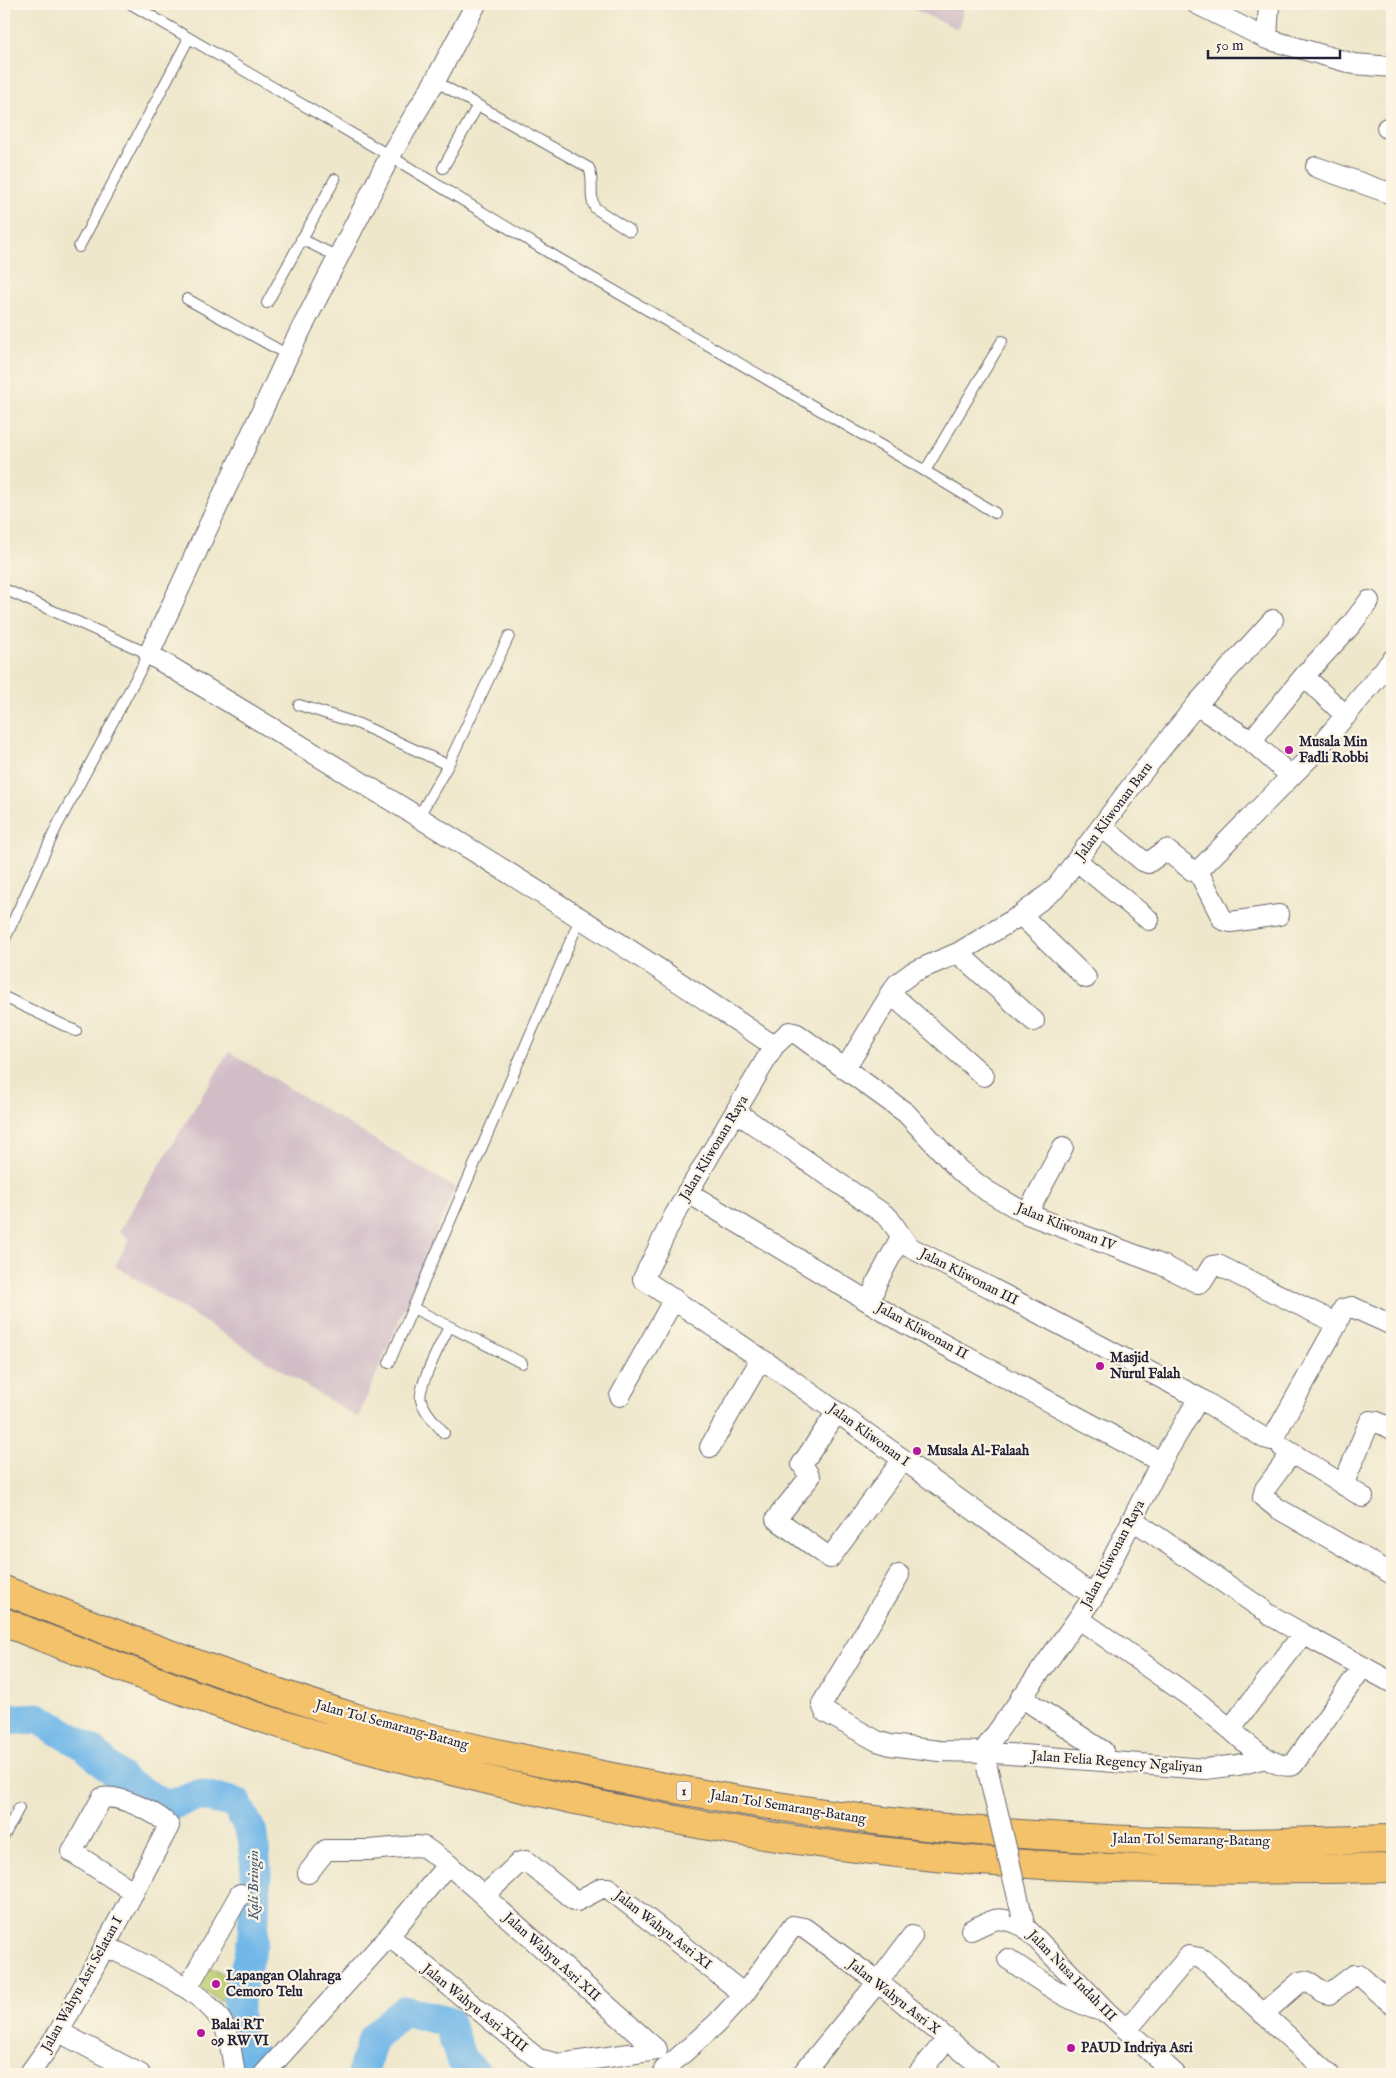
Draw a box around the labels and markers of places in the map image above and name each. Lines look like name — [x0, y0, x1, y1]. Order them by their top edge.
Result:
place label: Musala Min Fadli Robbi — [1299, 733, 1369, 767]
marker: Musala Min Fadli Robbi — [1283, 744, 1295, 756]
place label: Masjid Nurul Falah — [1109, 1349, 1181, 1383]
marker: Masjid Nurul Falah — [1094, 1360, 1106, 1372]
place label: Musala Al-Falaah — [927, 1442, 1030, 1460]
marker: Musala Al-Falaah — [911, 1445, 923, 1457]
place label: Lapangan Olahraga Cemoro Telu — [226, 1967, 342, 2001]
marker: Lapangan Olahraga Cemoro Telu — [210, 1978, 222, 1990]
place label: Balai RT 09 RW VI — [211, 2016, 269, 2050]
marker: Balai RT 09 RW VI — [195, 2027, 207, 2039]
place label: PAUD Indriya Asri — [1081, 2039, 1193, 2057]
marker: PAUD Indriya Asri — [1065, 2042, 1077, 2054]

